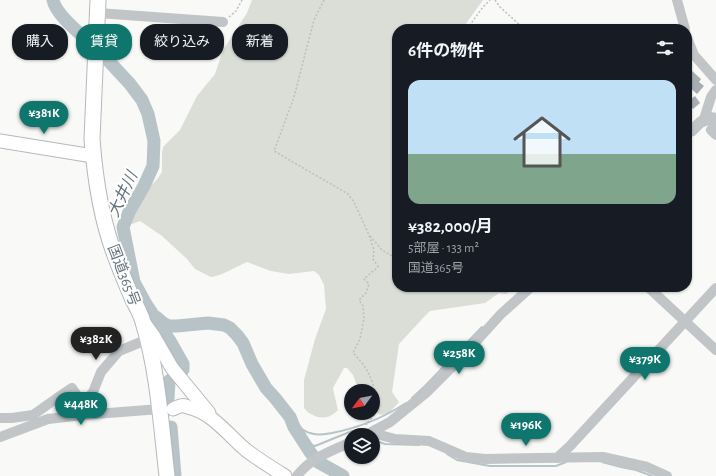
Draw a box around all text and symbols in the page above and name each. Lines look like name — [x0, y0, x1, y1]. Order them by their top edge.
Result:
chip: 購入 — [12, 24, 68, 60]
chip: 賃貸 — [76, 24, 132, 60]
chip: 絞り込み — [140, 24, 224, 60]
chip: 新着 — [232, 24, 288, 60]
icon: filters — [654, 37, 676, 59]
text: 6件の物件 — [408, 42, 484, 59]
pin: ¥381K — [16, 101, 72, 135]
icon: home — [506, 106, 578, 178]
text: ¥381K — [28, 107, 60, 120]
water label: 大井川 — [105, 167, 141, 220]
text: ¥382,000/月 — [408, 218, 493, 235]
street label: 国道365号 — [105, 242, 143, 308]
text: 5部屋 · 133 m² — [408, 242, 479, 255]
text: 国道365号 — [408, 262, 464, 275]
pin: ¥382K — [68, 327, 124, 361]
text: ¥382K — [80, 333, 112, 346]
pin: ¥258K — [431, 341, 487, 375]
text: ¥258K — [443, 347, 475, 360]
pin: ¥379K — [617, 347, 673, 381]
text: ¥379K — [629, 353, 661, 366]
north arrow — [344, 384, 380, 420]
map controls — [344, 384, 380, 464]
pin: ¥448K — [53, 392, 109, 426]
text: ¥448K — [64, 398, 98, 411]
pin: ¥196K — [498, 413, 554, 447]
text: ¥196K — [510, 419, 542, 432]
button: layers — [344, 428, 380, 464]

